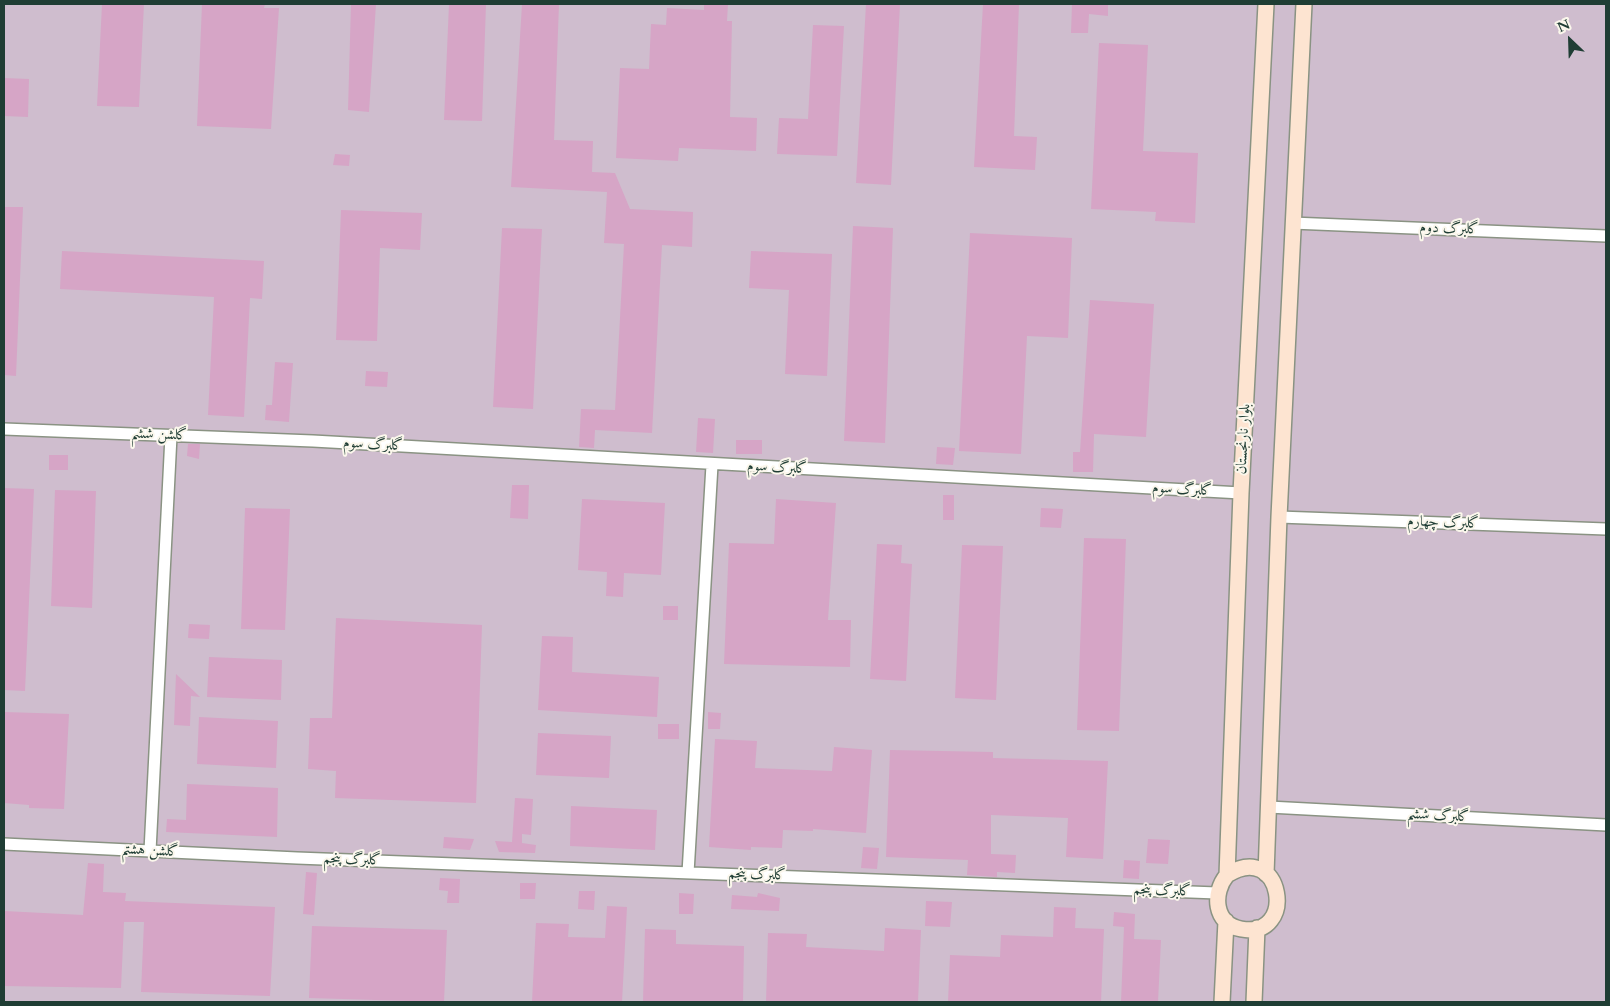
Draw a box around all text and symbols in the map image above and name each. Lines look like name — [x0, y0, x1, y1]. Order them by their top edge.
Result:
north arrow — [1545, 15, 1595, 65]
text: N — [1554, 15, 1573, 37]
street label: گلبرگ دوم — [1419, 219, 1479, 239]
street label: بلوار نارنجستان — [1233, 403, 1255, 475]
street label: گلشن ششم — [131, 425, 187, 445]
street label: گلبرگ سوم — [342, 434, 404, 456]
street label: گلبرگ سوم — [746, 457, 808, 479]
street label: گلبرگ سوم — [1151, 479, 1213, 501]
street label: گلبرگ چهارم — [1407, 513, 1479, 533]
street label: گلبرگ ششم — [1406, 805, 1470, 827]
street label: گلشن هشتم — [121, 841, 179, 861]
street label: گلبرگ پنجم — [323, 850, 381, 870]
street label: گلبرگ پنجم — [728, 865, 786, 885]
street label: گلبرگ پنجم — [1133, 881, 1191, 901]

